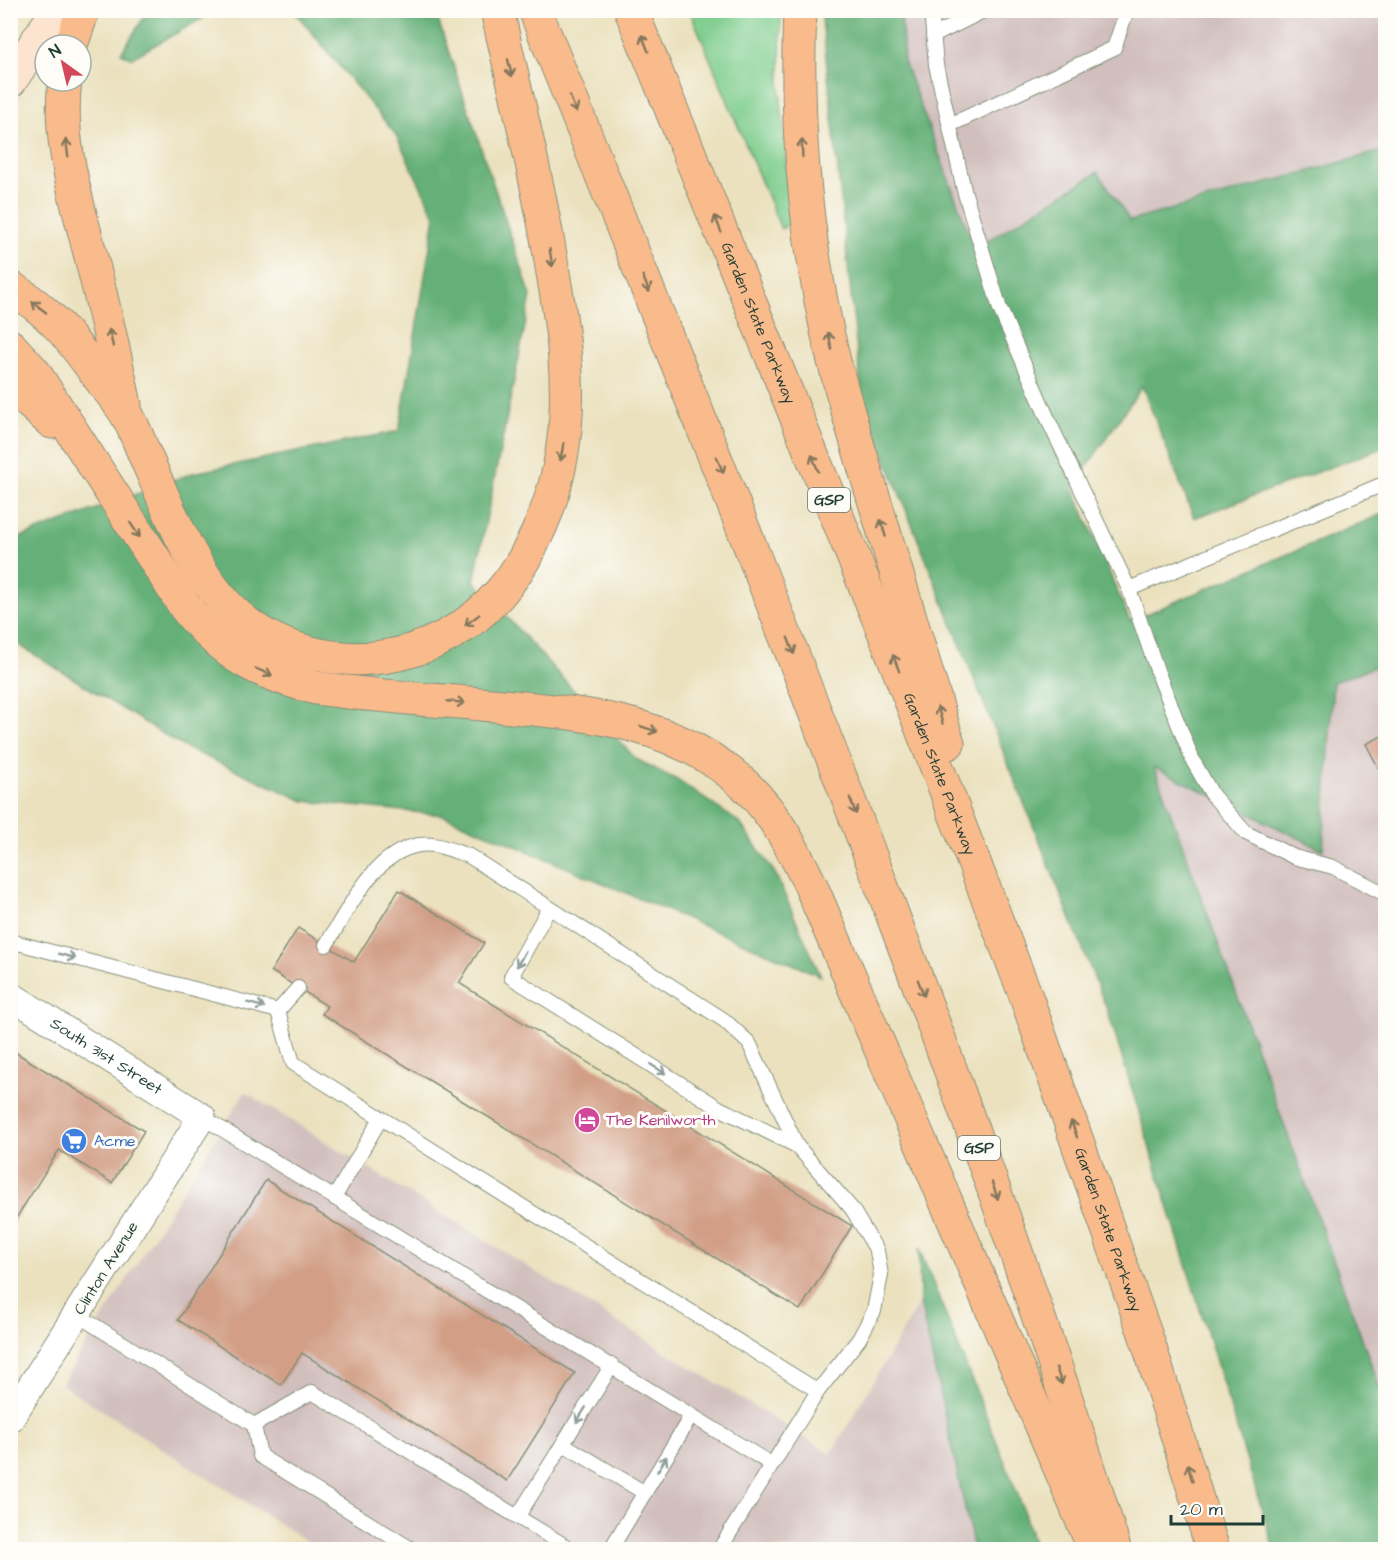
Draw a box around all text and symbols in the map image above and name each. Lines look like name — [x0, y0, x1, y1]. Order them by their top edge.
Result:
north arrow — [33, 33, 93, 93]
one-way arrow — [639, 34, 650, 53]
text: N — [45, 39, 65, 63]
one-way arrow — [505, 57, 516, 77]
one-way arrow — [568, 94, 579, 112]
one-way arrow — [796, 138, 807, 158]
one-way arrow — [62, 139, 73, 159]
one-way arrow — [712, 215, 723, 234]
street label: Garden State Parkway — [716, 239, 801, 408]
one-way arrow — [546, 248, 557, 268]
one-way arrow — [641, 274, 652, 293]
one-way arrow — [31, 300, 47, 313]
one-way arrow — [105, 329, 117, 348]
one-way arrow — [823, 331, 835, 350]
one-way arrow — [556, 441, 567, 461]
one-way arrow — [808, 454, 819, 473]
one-way arrow — [715, 455, 726, 474]
road number: GSP — [808, 488, 850, 512]
one-way arrow — [877, 519, 888, 538]
one-way arrow — [129, 522, 141, 538]
one-way arrow — [464, 613, 480, 626]
one-way arrow — [786, 637, 797, 655]
one-way arrow — [890, 654, 901, 673]
one-way arrow — [255, 667, 273, 678]
street label: Garden State Parkway — [898, 690, 981, 859]
one-way arrow — [446, 697, 466, 708]
one-way arrow — [934, 706, 945, 725]
one-way arrow — [639, 724, 658, 735]
one-way arrow — [848, 796, 859, 814]
one-way arrow — [515, 950, 527, 967]
one-way arrow — [57, 951, 76, 962]
one-way arrow — [916, 979, 927, 997]
one-way arrow — [246, 1000, 265, 1012]
street label: South 31st Street — [46, 1012, 167, 1100]
one-way arrow — [649, 1064, 666, 1076]
hotel icon: The Kenilworth — [572, 1105, 602, 1135]
place label: The Kenilworth — [606, 1109, 715, 1131]
one-way arrow — [1068, 1121, 1079, 1139]
supermarket icon: Acme — [59, 1126, 89, 1156]
place label: Acme — [94, 1130, 136, 1152]
road number: GSP — [958, 1136, 1000, 1160]
street label: Garden State Parkway — [1069, 1145, 1147, 1315]
one-way arrow — [990, 1181, 1001, 1200]
street label: Clinton Avenue — [69, 1217, 144, 1319]
one-way arrow — [1054, 1366, 1065, 1385]
one-way arrow — [574, 1406, 586, 1423]
one-way arrow — [657, 1456, 669, 1473]
one-way arrow — [1184, 1464, 1195, 1483]
scale bar — [1171, 1488, 1262, 1526]
text: 20 m — [1180, 1497, 1223, 1522]

